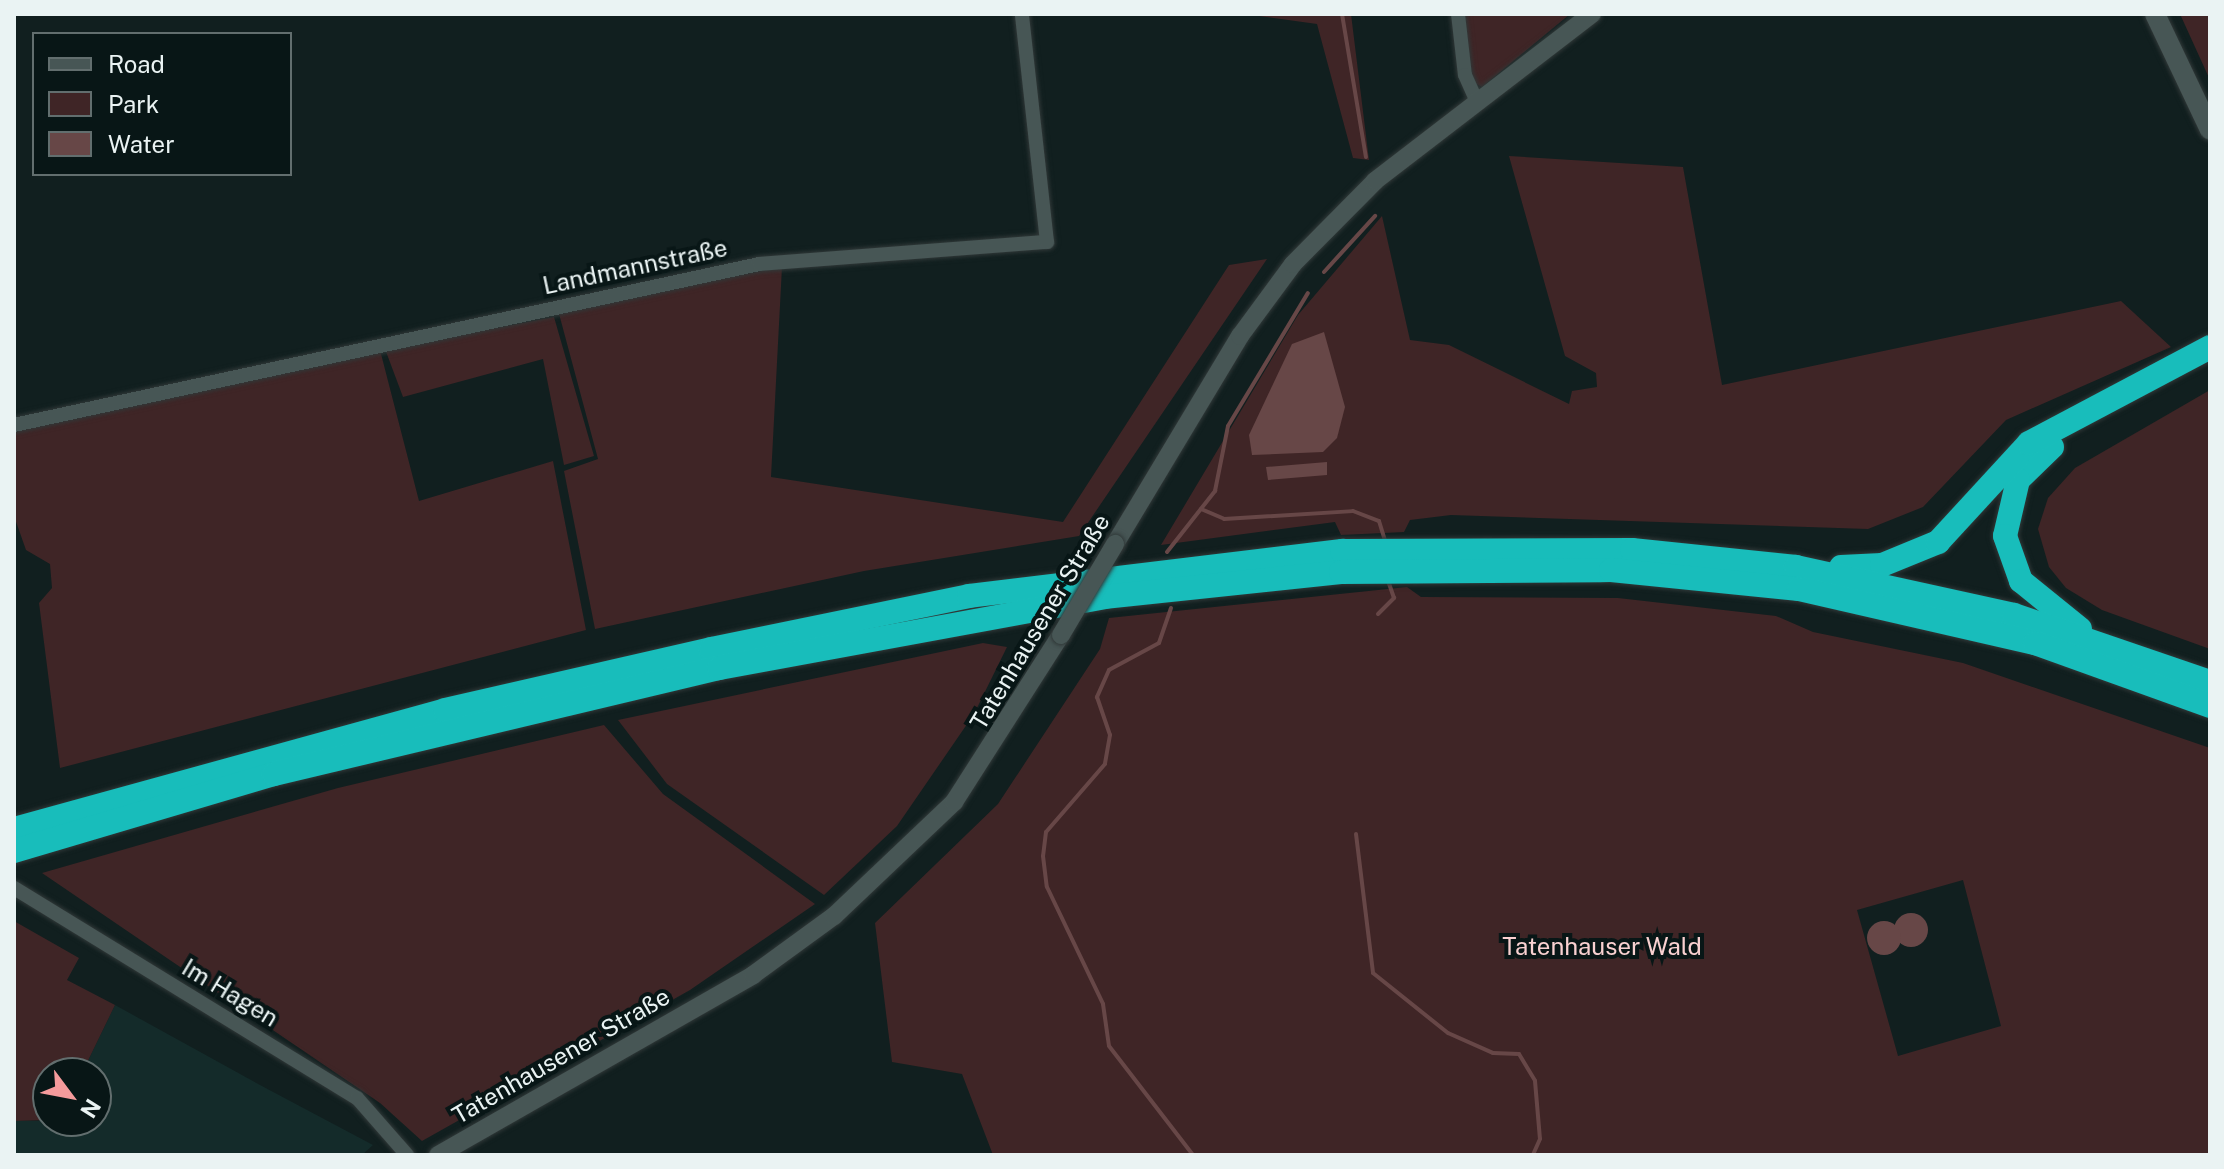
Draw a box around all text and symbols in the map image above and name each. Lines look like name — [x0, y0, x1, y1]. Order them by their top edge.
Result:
legend — [32, 32, 292, 176]
text: Road — [108, 50, 165, 78]
text: Park — [108, 90, 159, 118]
text: Water — [108, 130, 175, 158]
street label: Landmannstraße — [540, 233, 730, 301]
street label: Tatenhausener Straße — [964, 509, 1116, 735]
park label: Tatenhauser Wald — [1502, 933, 1702, 961]
street label: Im Hagen — [177, 953, 283, 1033]
street label: Tatenhausener Straße — [447, 982, 675, 1130]
north arrow — [32, 1057, 112, 1137]
text: N — [75, 1094, 106, 1123]

